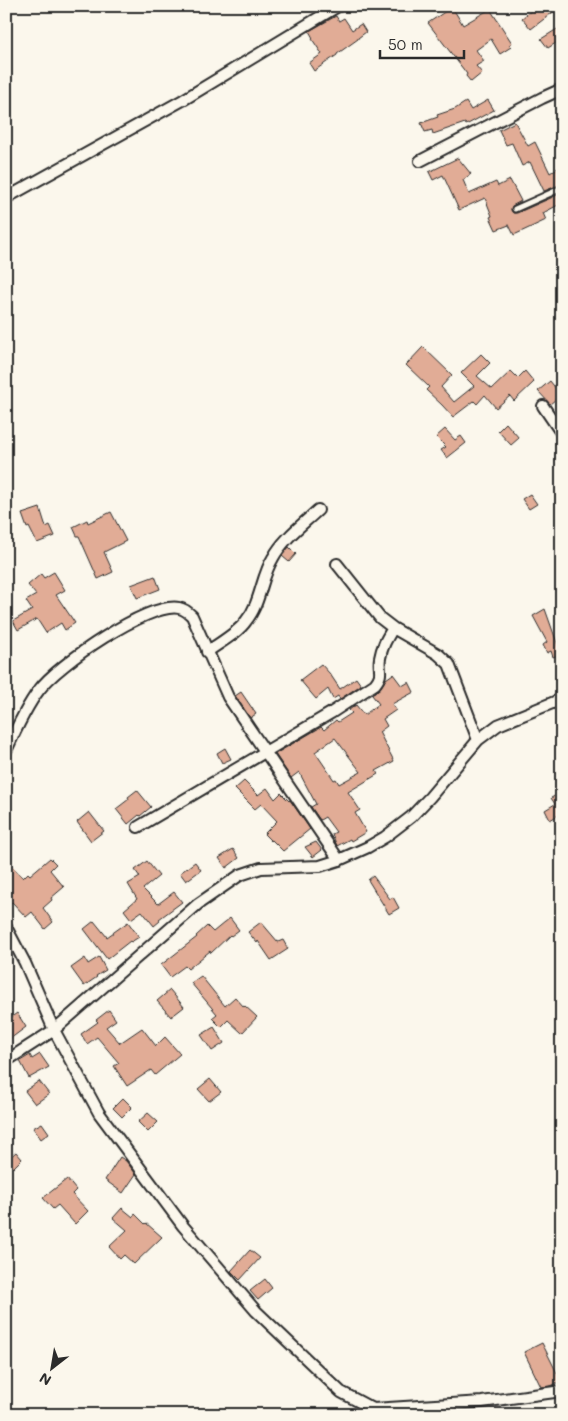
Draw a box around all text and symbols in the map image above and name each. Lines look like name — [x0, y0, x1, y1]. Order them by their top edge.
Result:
scale bar — [380, 28, 464, 60]
text: 50 m — [388, 34, 423, 54]
north arrow — [28, 1344, 78, 1394]
text: N — [36, 1369, 55, 1390]

